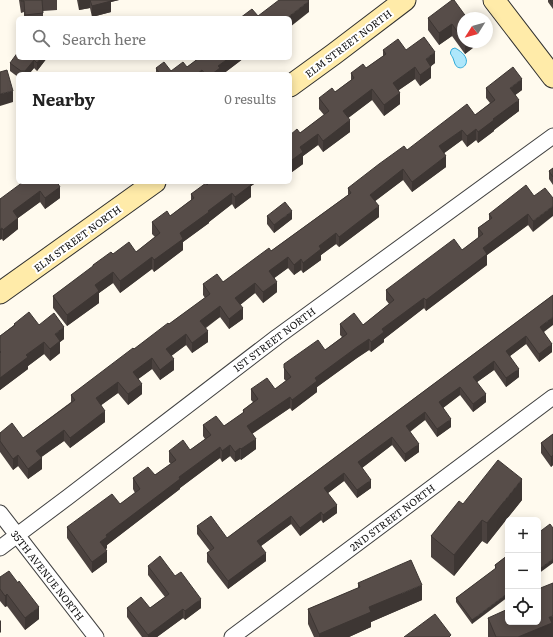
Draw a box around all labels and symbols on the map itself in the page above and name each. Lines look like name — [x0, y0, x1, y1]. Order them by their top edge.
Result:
street label: ELM STREET NORTH — [302, 5, 394, 81]
north arrow — [457, 12, 493, 48]
street label: ELM STREET NORTH — [30, 201, 124, 275]
street label: 1ST STREET NORTH — [230, 303, 318, 375]
street label: 2ND STREET NORTH — [346, 480, 438, 554]
street label: 35TH AVENUE NORTH — [8, 527, 88, 623]

